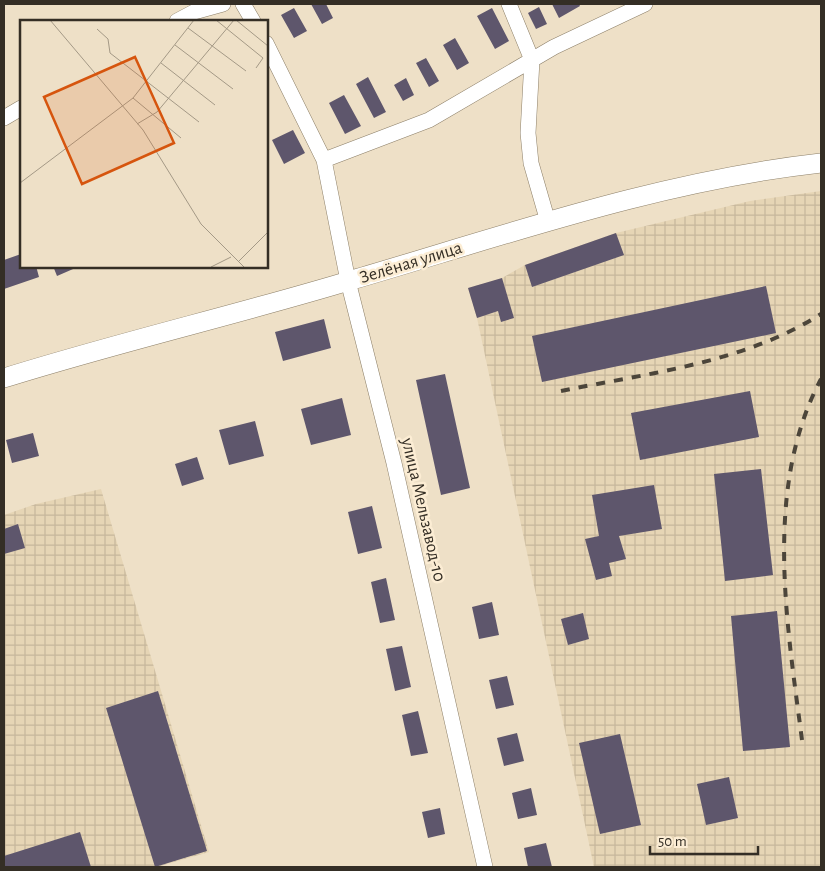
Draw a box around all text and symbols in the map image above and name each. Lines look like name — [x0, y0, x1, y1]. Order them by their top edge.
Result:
inset map — [20, 20, 268, 268]
street label: Зелёная улица — [358, 239, 464, 287]
street label: улица Мельзавод-10 — [397, 435, 448, 584]
scale bar — [650, 824, 758, 856]
text: 50 m — [658, 834, 687, 849]

